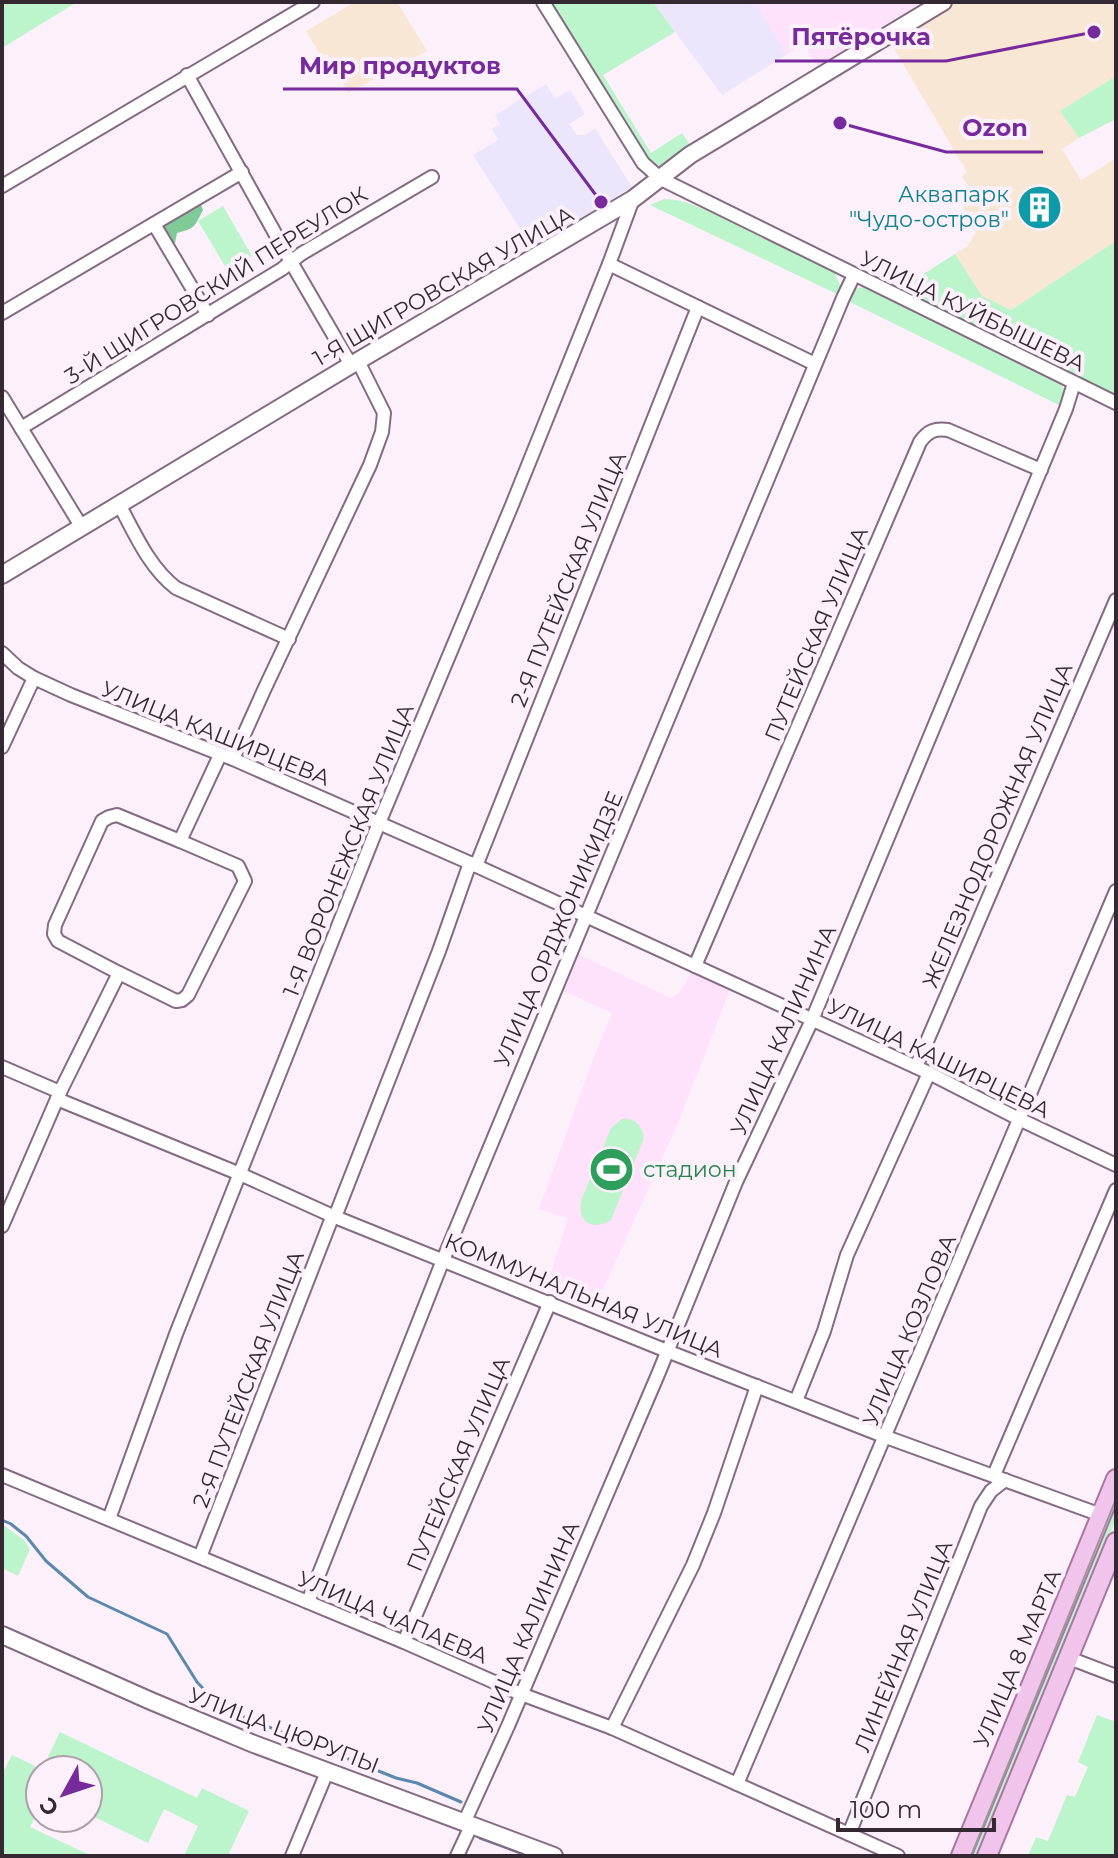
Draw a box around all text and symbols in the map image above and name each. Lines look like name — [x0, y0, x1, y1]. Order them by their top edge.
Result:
callout: Пятёрочка — [775, 13, 946, 61]
text: Пятёрочка — [791, 22, 931, 51]
callout: Мир продуктов — [283, 41, 517, 89]
text: Мир продуктов — [299, 51, 501, 80]
callout: Ozon — [946, 104, 1043, 152]
text: Ozon — [962, 113, 1028, 142]
street label: 3-Й ЩИГРОВСКИЙ ПЕРЕУЛОК — [60, 181, 373, 390]
place label: Аквапарк "Чудо-остров" — [849, 181, 1009, 233]
building icon: Аквапарк "Чудо-остров" — [1016, 183, 1064, 231]
street label: 1-Я ЩИГРОВСКАЯ УЛИЦА — [308, 200, 579, 372]
street label: УЛИЦА КУЙБЫШЕВА — [856, 245, 1090, 378]
street label: 2-Я ПУТЕЙСКАЯ УЛИЦА — [505, 447, 632, 711]
street label: ПУТЕЙСКАЯ УЛИЦА — [759, 522, 874, 746]
street label: ЖЕЛЕЗНОДОРОЖНАЯ УЛИЦА — [917, 658, 1079, 992]
street label: УЛИЦА КАШИРЦЕВА — [97, 675, 335, 792]
street label: 1-Я ВОРОНЕЖСКАЯ УЛИЦА — [277, 699, 420, 1001]
street label: УЛИЦА ОРДЖОНИКИДЗЕ — [488, 788, 629, 1071]
street label: УЛИЦА КАЛИНИНА — [725, 920, 842, 1140]
street label: УЛИЦА КАШИРЦЕВА — [823, 993, 1055, 1124]
sports icon: стадион — [588, 1145, 636, 1193]
place label: стадион — [643, 1156, 737, 1183]
street label: КОММУНАЛЬНАЯ УЛИЦА — [441, 1227, 727, 1364]
street label: УЛИЦА КОЗЛОВА — [857, 1230, 962, 1430]
street label: 2-Я ПУТЕЙСКАЯ УЛИЦА — [187, 1246, 310, 1511]
street label: ПУТЕЙСКАЯ УЛИЦА — [401, 1352, 516, 1576]
street label: УЛИЦА КАЛИНИНА — [472, 1517, 586, 1737]
street label: ЛИНЕЙНАЯ УЛИЦА — [849, 1536, 959, 1756]
street label: УЛИЦА ЧАПАЕВА — [294, 1565, 493, 1670]
street label: УЛИЦА 8 МАРТА — [968, 1565, 1067, 1751]
street label: УЛИЦА ЦЮРУПЫ — [185, 1682, 383, 1779]
north arrow — [24, 1754, 104, 1834]
scale bar — [838, 1782, 994, 1832]
text: С — [34, 1792, 65, 1821]
text: 100 m — [850, 1795, 922, 1824]

